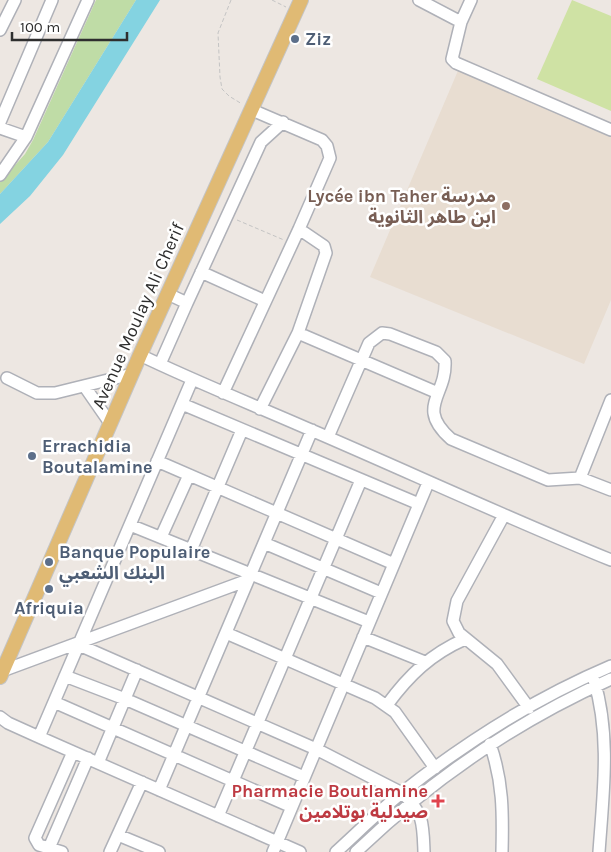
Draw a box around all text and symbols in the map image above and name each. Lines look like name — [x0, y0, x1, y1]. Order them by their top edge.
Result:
scale bar — [12, 10, 128, 42]
text: 100 m — [20, 18, 60, 36]
place label: Ziz — [305, 28, 331, 50]
marker: Ziz — [289, 33, 301, 45]
place label: Lycée ibn Taher مدرسة ابن طاهر الثانوية — [307, 185, 496, 228]
marker: Lycée ibn Taher مدرسة ابن طاهر الثانوية — [500, 200, 512, 212]
street label: Avenue Moulay Ali Cherif — [87, 219, 189, 412]
place label: Errachidia Boutalamine — [42, 435, 153, 478]
marker: Errachidia Boutalamine — [26, 450, 38, 462]
place label: Banque Populaire البنك الشعبي — [59, 541, 210, 587]
marker: Banque Populaire البنك الشعبي — [43, 556, 55, 568]
marker: Afriquia — [43, 583, 55, 595]
place label: Afriquia — [14, 597, 84, 619]
place label: Pharmacie Boutlamine صيدلية بوتلامين — [232, 780, 428, 823]
marker: Pharmacie Boutlamine صيدلية بوتلامين — [432, 795, 444, 807]

